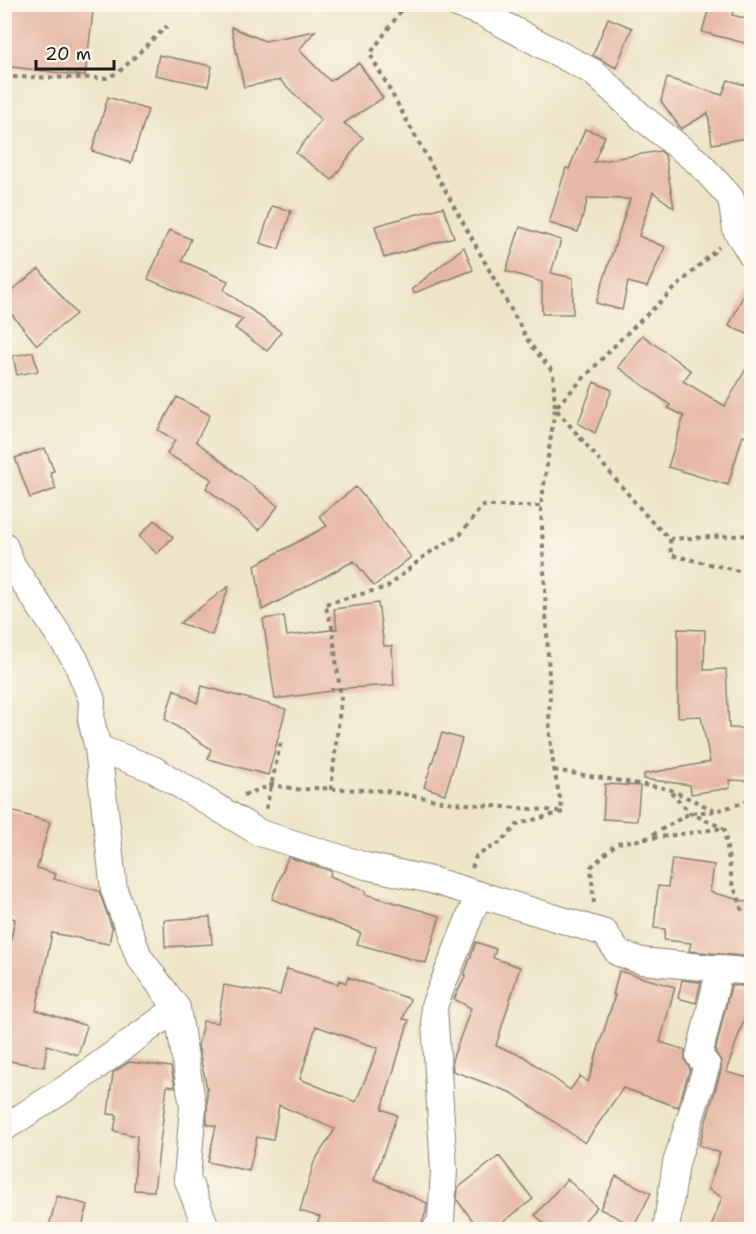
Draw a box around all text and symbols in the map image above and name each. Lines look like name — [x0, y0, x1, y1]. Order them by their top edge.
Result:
scale bar — [36, 33, 114, 71]
text: 20 m — [45, 42, 91, 66]

